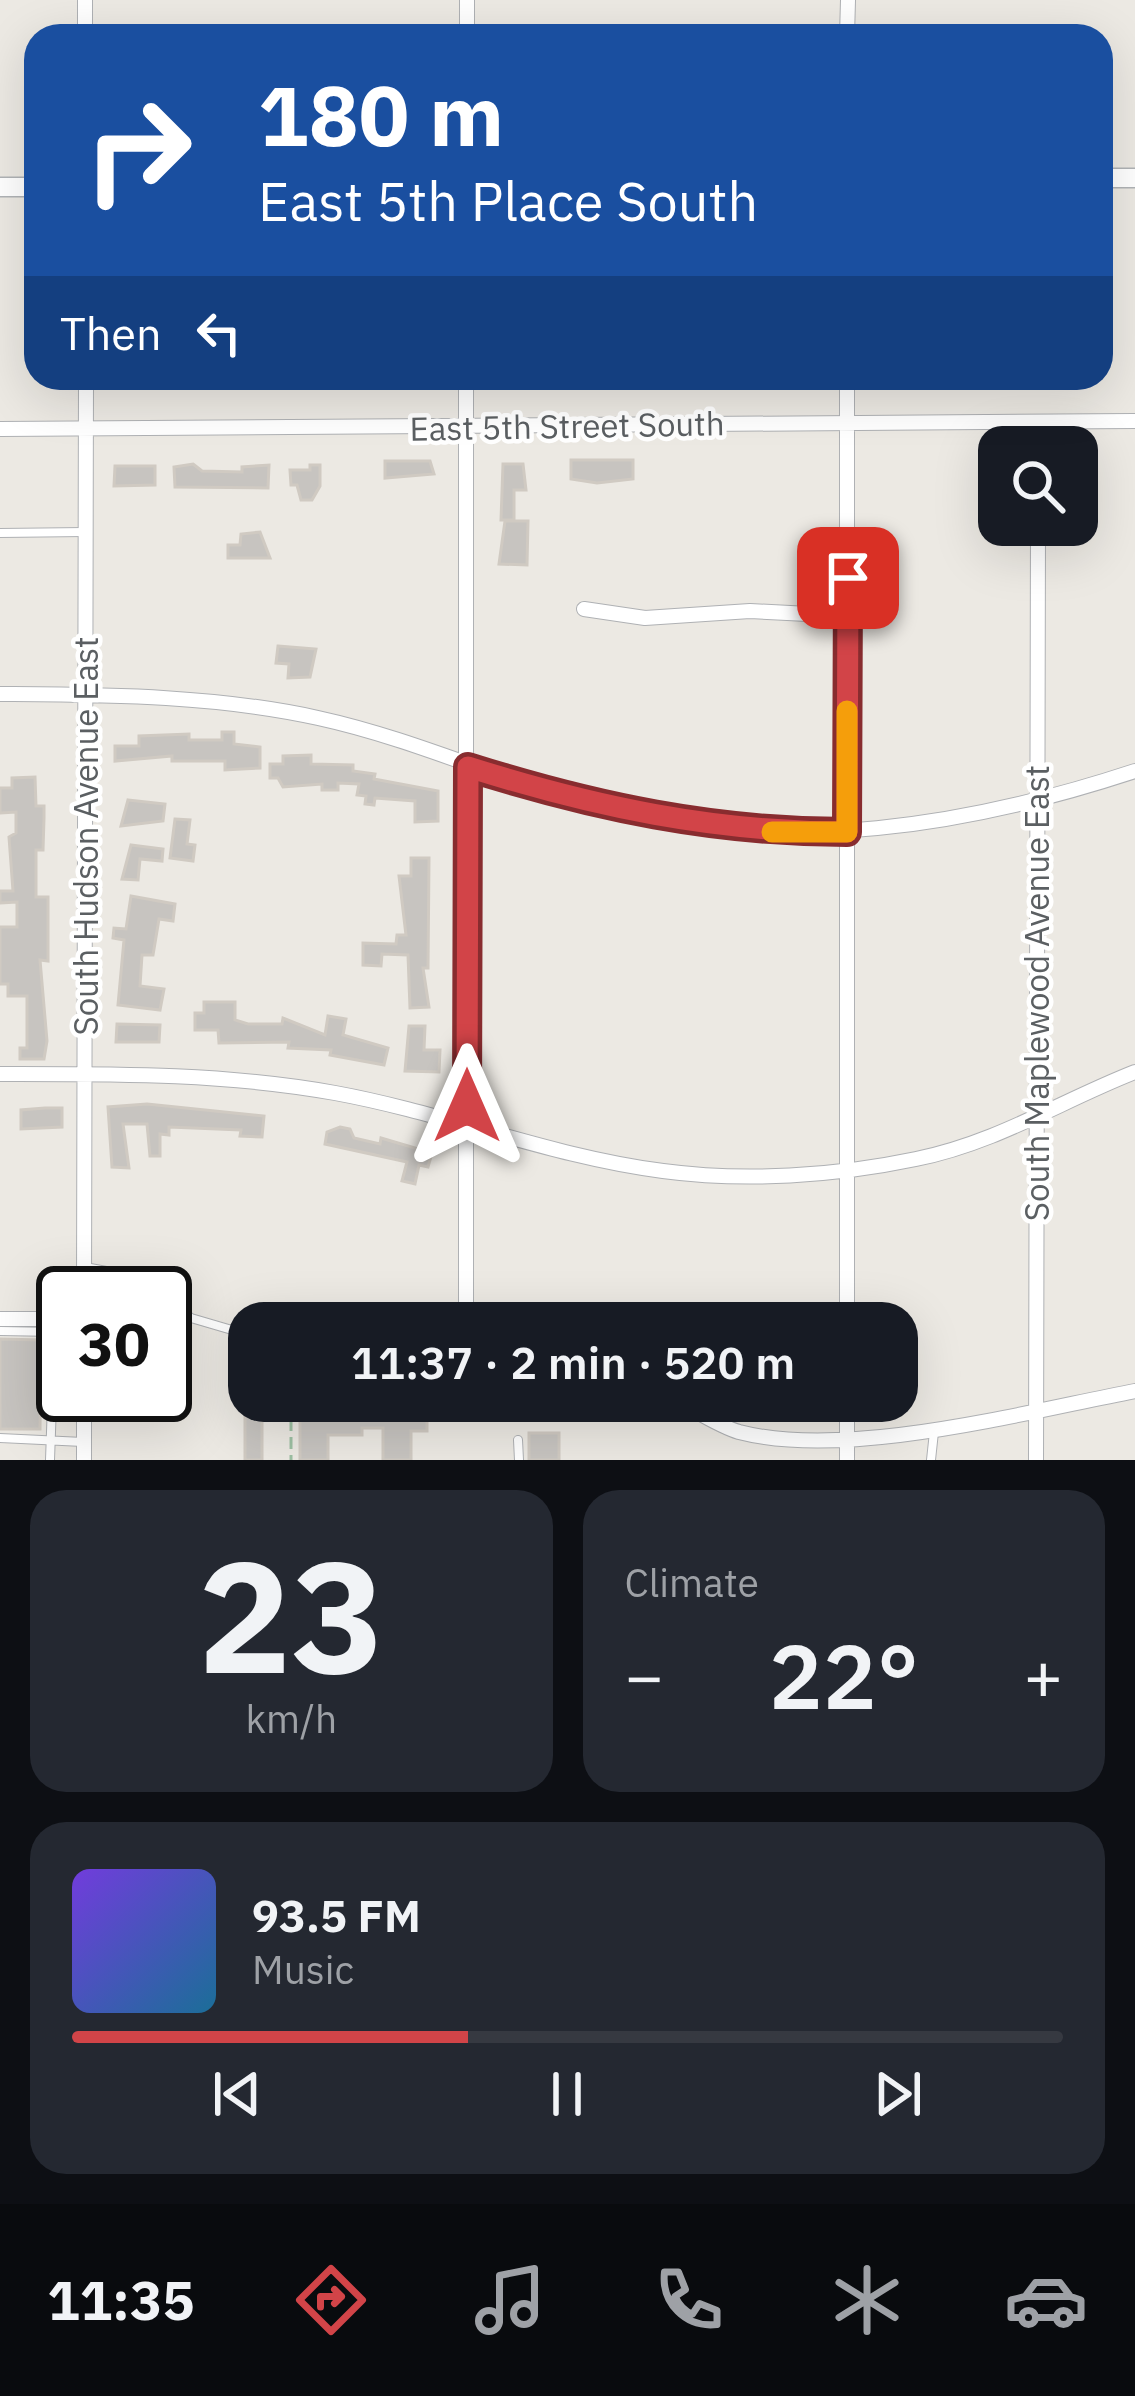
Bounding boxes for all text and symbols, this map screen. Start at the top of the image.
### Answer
text: 180 m [258,60,504,169]
icon: right [60,72,216,228]
text: East 5th Place South [258,166,758,236]
icon: left [186,300,252,366]
text: Then [60,304,162,362]
street label: East 5th Street South [409,401,725,450]
map controls [978,426,1098,546]
button: search [978,426,1098,546]
pin [797,527,899,629]
icon: arrive [815,545,881,611]
street label: South Hudson Avenue East [64,636,107,1036]
street label: South Maplewood Avenue East [1015,765,1058,1221]
position arrow [404,1043,530,1169]
speed limit sign: 30 [36,1266,192,1422]
text: 11:37 · 2 min · 520 m [351,1333,795,1391]
text: 23 [198,1513,385,1716]
text: Climate [625,1557,759,1608]
text: 22° [769,1617,919,1734]
text: − [625,1632,664,1718]
text: + [1023,1632,1063,1718]
text: km/h [245,1693,337,1744]
text: 93.5 FM [252,1886,421,1944]
text: Music [252,1944,354,1995]
icon: previous [204,2061,270,2127]
icon: pause [534,2061,600,2127]
icon: next [865,2061,931,2127]
icon: directions [289,2258,373,2342]
icon: music [468,2258,552,2342]
icon: phone [647,2258,731,2342]
icon: climate [825,2258,909,2342]
icon: car [1004,2258,1088,2342]
text: 11:35 [47,2265,195,2335]

